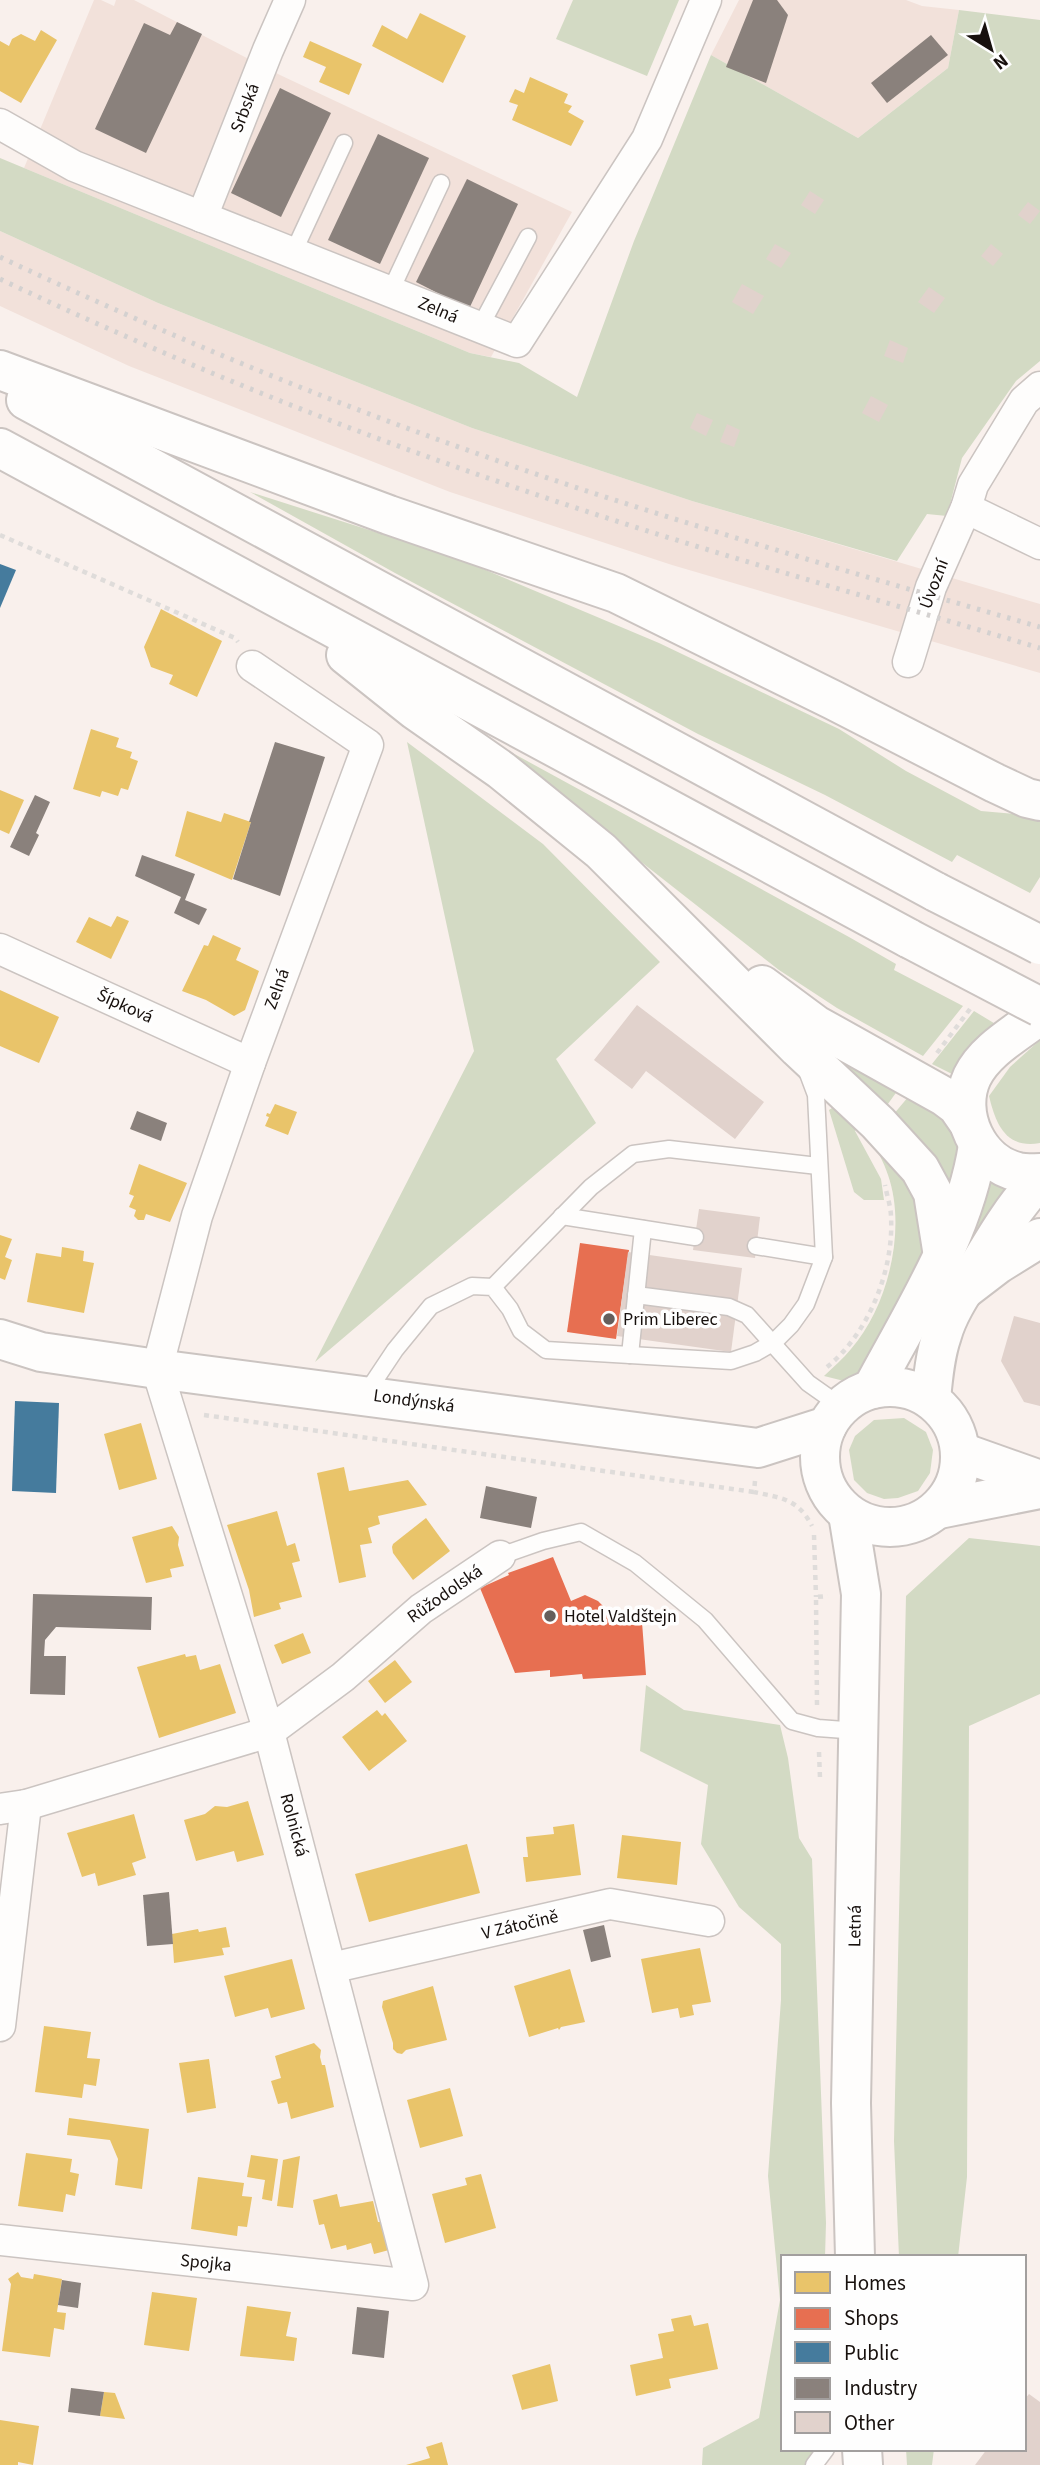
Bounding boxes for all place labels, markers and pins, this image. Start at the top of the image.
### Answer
place label: Prim Liberec [623,1307,718,1332]
marker: Prim Liberec [601,1311,617,1327]
place label: Hotel Valdštejn [564,1604,677,1629]
marker: Hotel Valdštejn [542,1608,558,1624]

